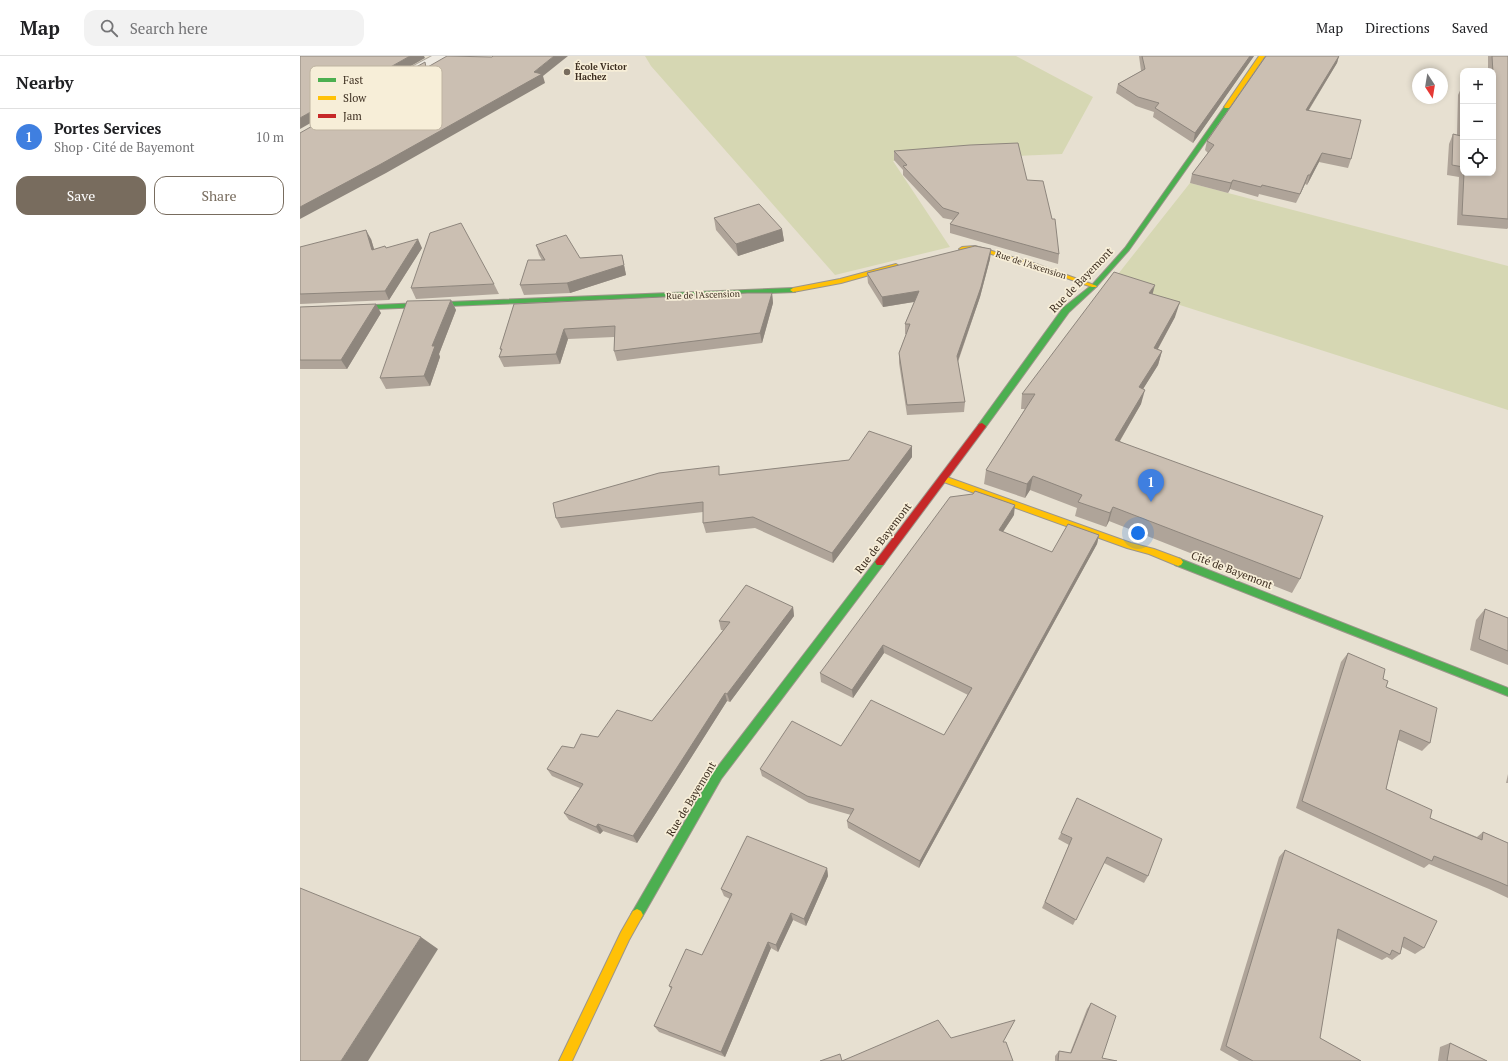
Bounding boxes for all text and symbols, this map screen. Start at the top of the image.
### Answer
search box [84,10,364,46]
text: Map [20,15,60,40]
icon: search [98,17,120,39]
text: Search here [130,18,208,38]
text: Map [1316,18,1343,37]
text: Directions [1365,18,1430,37]
text: Saved [1452,18,1488,37]
place label: École Victor Hachez [575,61,627,83]
legend [310,66,442,130]
marker: École Victor Hachez [562,67,572,77]
north arrow [1412,68,1448,104]
map controls [1460,68,1496,176]
button: + [1460,68,1496,104]
text: Nearby [16,71,74,94]
text: Fast [343,73,363,87]
text: Slow [343,91,367,105]
button: − [1460,104,1496,140]
text: Jam [343,109,362,123]
text: Portes Services [54,118,161,138]
text: 1 [25,128,33,146]
text: 10 m [256,128,284,146]
text: Shop · Cité de Bayemont [54,138,195,156]
button: locate [1460,140,1496,176]
button: Save [16,176,146,215]
button: Share [154,176,284,215]
street label: Rue de Bayemont [1046,244,1116,316]
street label: Rue de l'Ascension [994,248,1069,282]
street label: Rue de l'Ascension [666,288,741,302]
pin: 1 [1138,469,1164,502]
street label: Rue de Bayemont [852,500,914,576]
your location [1128,523,1148,543]
street label: Cité de Bayemont [1189,548,1275,592]
street label: Rue de Bayemont [663,759,719,839]

